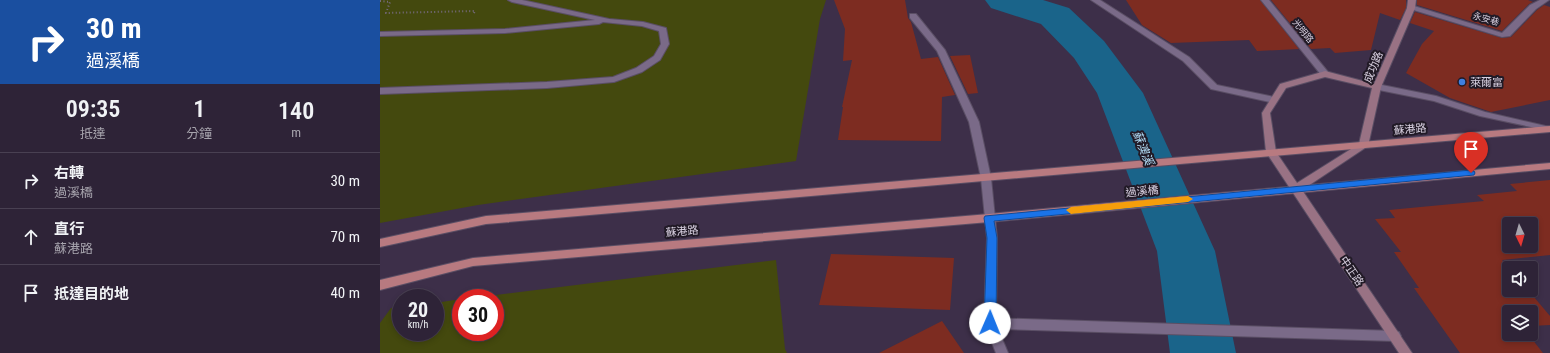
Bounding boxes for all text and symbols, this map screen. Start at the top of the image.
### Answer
street label: 永安巷 [1472,10,1500,28]
text: 30 m [86,12,142,45]
icon: right [20,16,72,68]
street label: 光明路 [1291,17,1315,45]
street label: 成功路 [1361,49,1386,85]
text: 過溪橋 [86,50,140,71]
place label: 萊爾富 [1470,76,1503,89]
marker: 萊爾富 [1457,77,1467,87]
text: 09:35 [66,95,120,123]
text: 1 [193,95,205,123]
text: 140 [278,97,314,125]
street label: 蘇港路 [1393,122,1427,137]
text: m [291,125,301,140]
text: 抵達 [80,126,106,141]
text: 分鐘 [186,126,212,141]
water label: 蘇澳溪 [1130,129,1157,169]
pin [1454,132,1488,173]
icon: arrive [1460,138,1482,160]
text: 右轉 [54,164,84,182]
icon: right [20,170,42,192]
text: 30 m [330,172,360,190]
street label: 過溪橋 [1125,183,1159,200]
text: 過溪橋 [54,185,93,200]
north arrow [1502,217,1538,253]
map controls [1502,217,1538,341]
text: 直行 [54,220,84,238]
street label: 蘇港路 [665,224,699,239]
icon: ahead [20,226,42,248]
text: 70 m [330,228,360,246]
text: 蘇港路 [54,241,93,256]
street label: 中正路 [1337,254,1366,289]
button: sound [1502,261,1538,297]
icon: arrive [20,282,42,304]
text: 40 m [330,284,360,302]
text: 抵達目的地 [54,285,129,303]
speed limit sign: 30 [452,289,504,341]
text: 20 [408,298,428,322]
position arrow [969,302,1011,344]
button: layers [1502,305,1538,341]
text: km/h [408,319,428,330]

